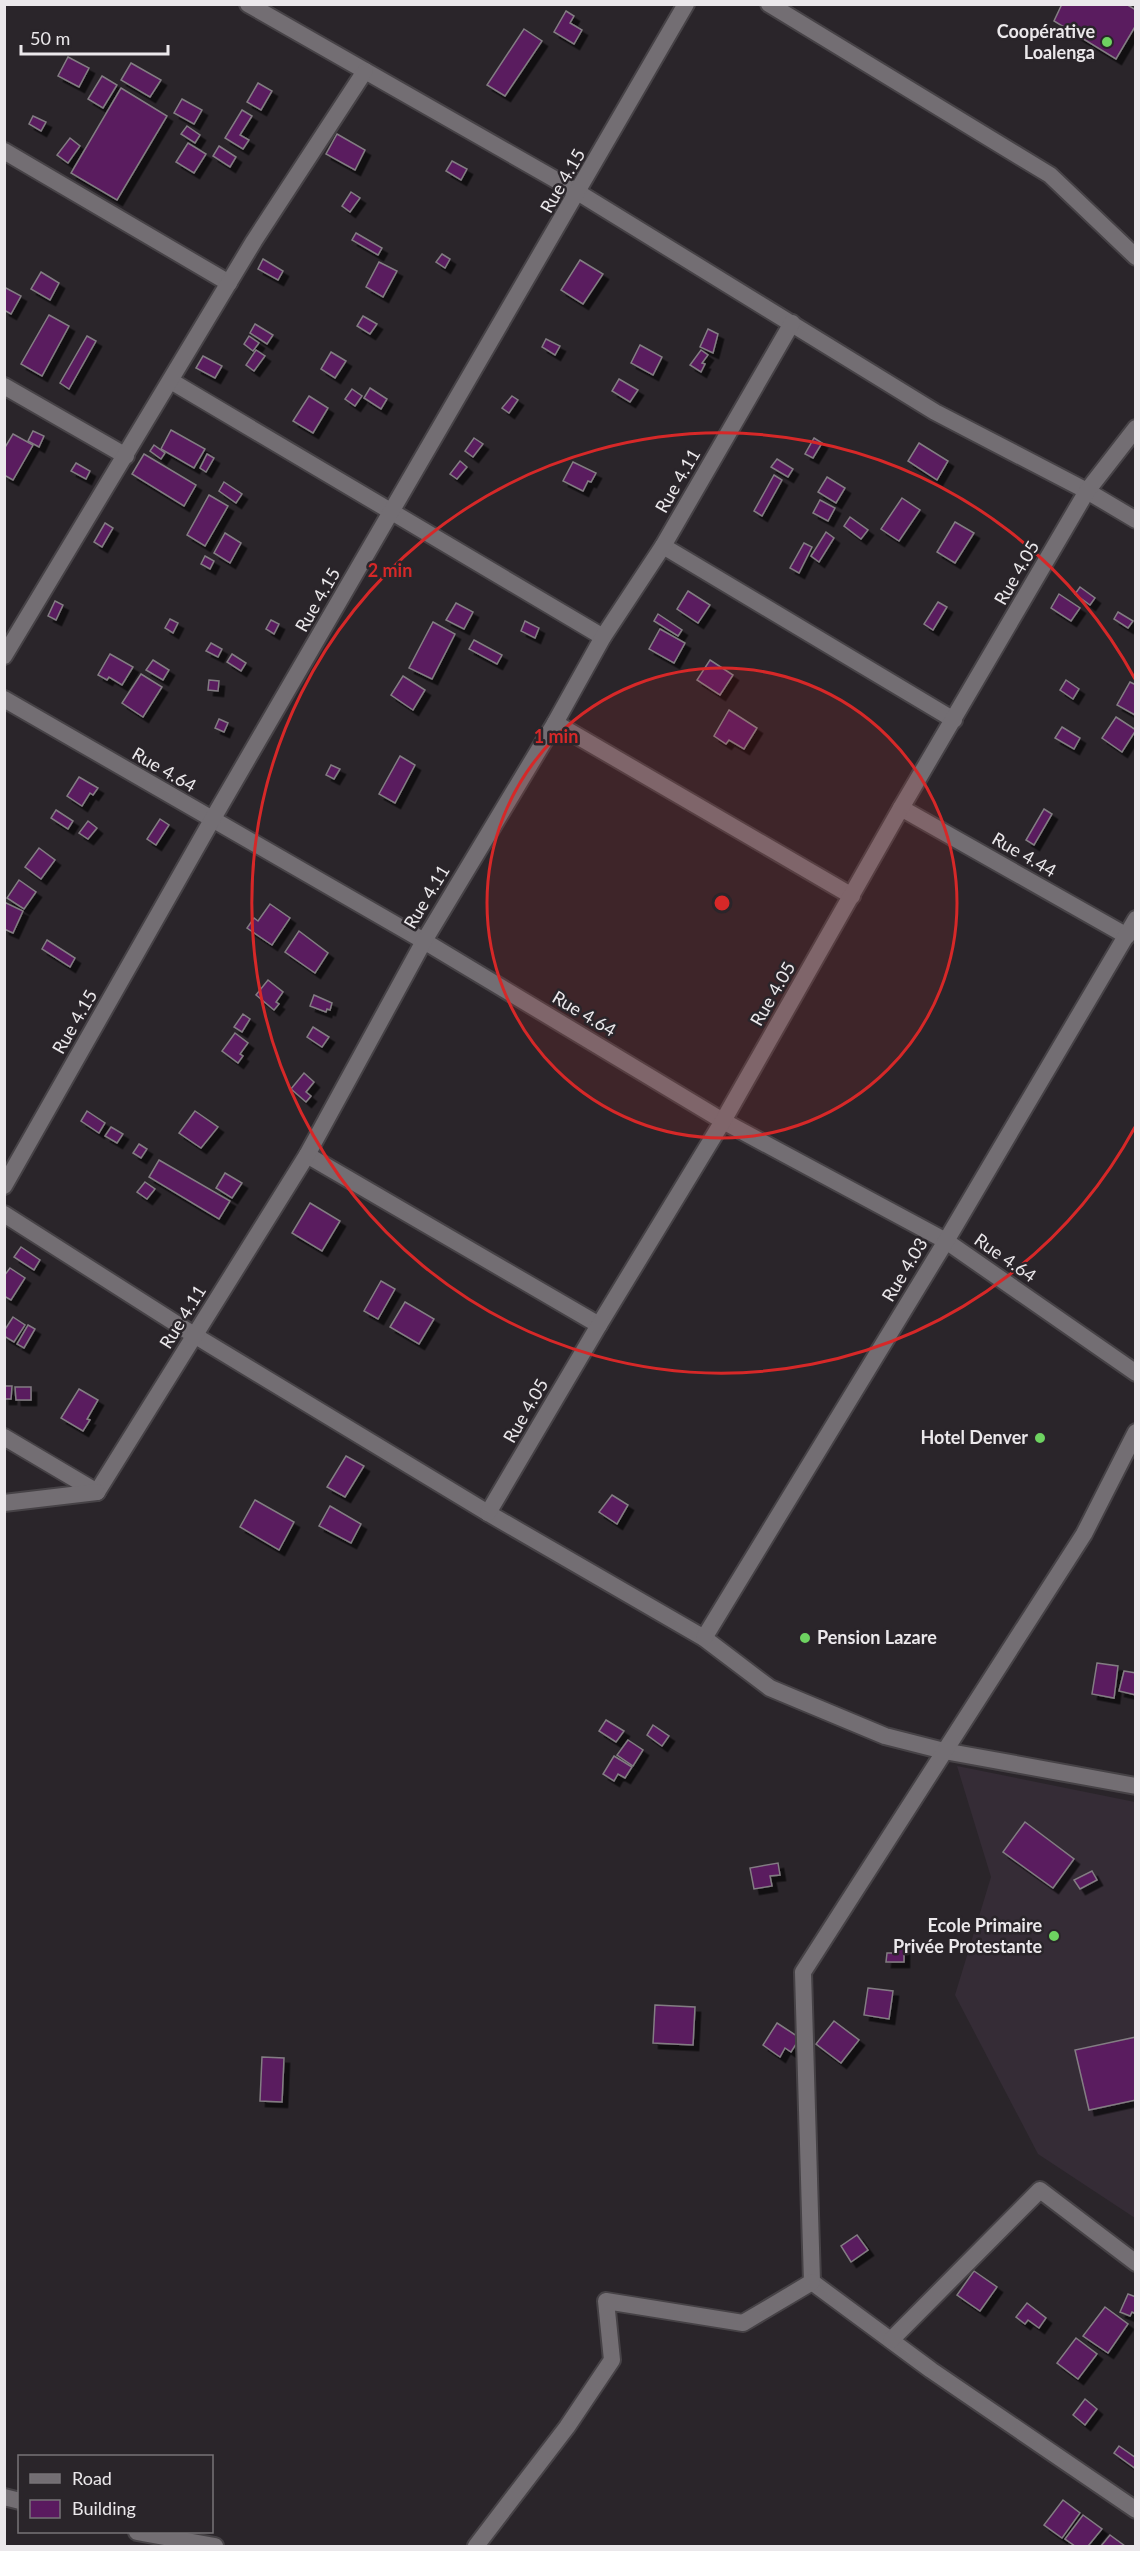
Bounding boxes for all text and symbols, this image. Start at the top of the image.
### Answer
scale bar [21,18,168,56]
place label: Coopérative Loalenga [997,20,1095,63]
text: 50 m [30,27,70,49]
marker: Coopérative Loalenga [1100,35,1114,49]
street label: Rue 4.15 [535,144,589,217]
street label: Rue 4.11 [650,444,704,517]
street label: Rue 4.05 [989,536,1043,609]
text: 2 min [368,559,412,581]
street label: Rue 4.15 [290,563,344,636]
text: 1 min [534,725,578,747]
street label: Rue 4.64 [128,742,201,796]
street label: Rue 4.44 [988,827,1061,881]
street label: Rue 4.11 [399,861,454,932]
centre of rings [712,893,732,913]
street label: Rue 4.05 [745,957,799,1030]
street label: Rue 4.15 [47,985,101,1058]
street label: Rue 4.64 [549,986,620,1041]
street label: Rue 4.64 [970,1228,1041,1286]
street label: Rue 4.03 [877,1234,932,1305]
street label: Rue 4.11 [154,1281,210,1352]
street label: Rue 4.05 [498,1374,552,1447]
place label: Hotel Denver [920,1426,1028,1448]
marker: Hotel Denver [1033,1431,1047,1445]
place label: Pension Lazare [817,1626,937,1648]
marker: Pension Lazare [798,1631,812,1645]
place label: Ecole Primaire Privée Protestante [893,1914,1042,1957]
marker: Ecole Primaire Privée Protestante [1047,1929,1061,1943]
legend [18,2455,213,2533]
text: Road [72,2467,112,2489]
text: Building [72,2497,136,2519]

